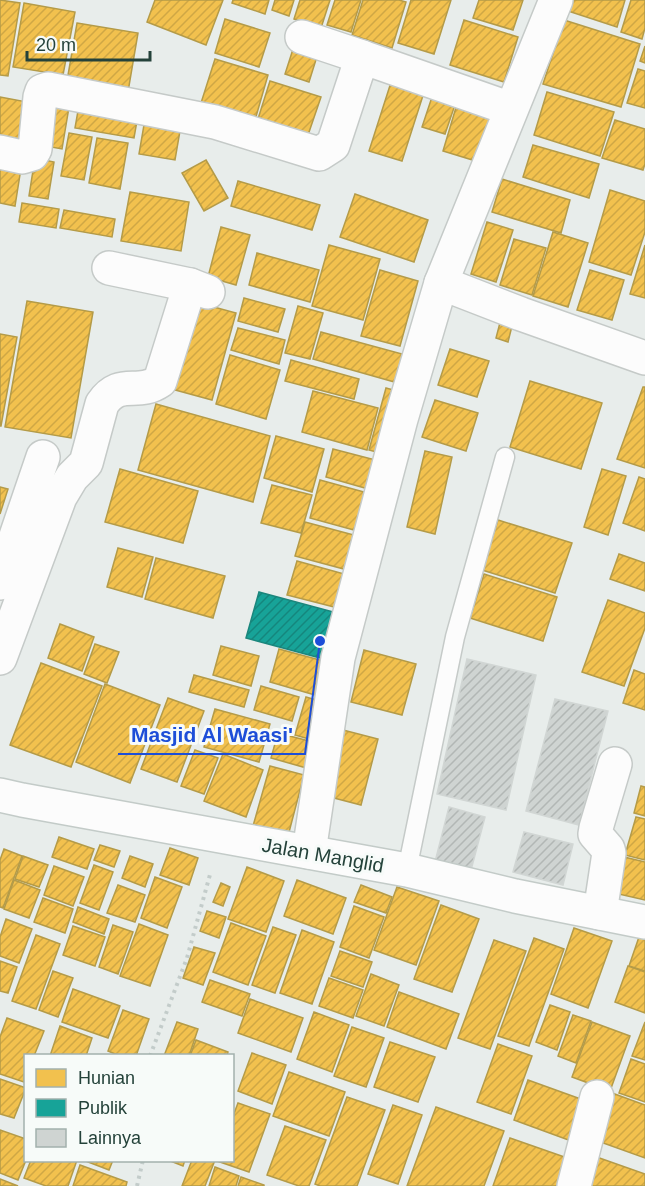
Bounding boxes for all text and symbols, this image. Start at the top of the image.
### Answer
scale bar [27,24,150,62]
text: 20 m [36,35,76,55]
callout: Masjid Al Waasi' [118,715,305,754]
text: Masjid Al Waasi' [131,723,293,746]
street label: Jalan Manglid [260,833,386,877]
legend [24,1054,234,1162]
text: Hunian [78,1068,135,1088]
text: Publik [78,1098,128,1118]
text: Lainnya [78,1128,142,1148]

